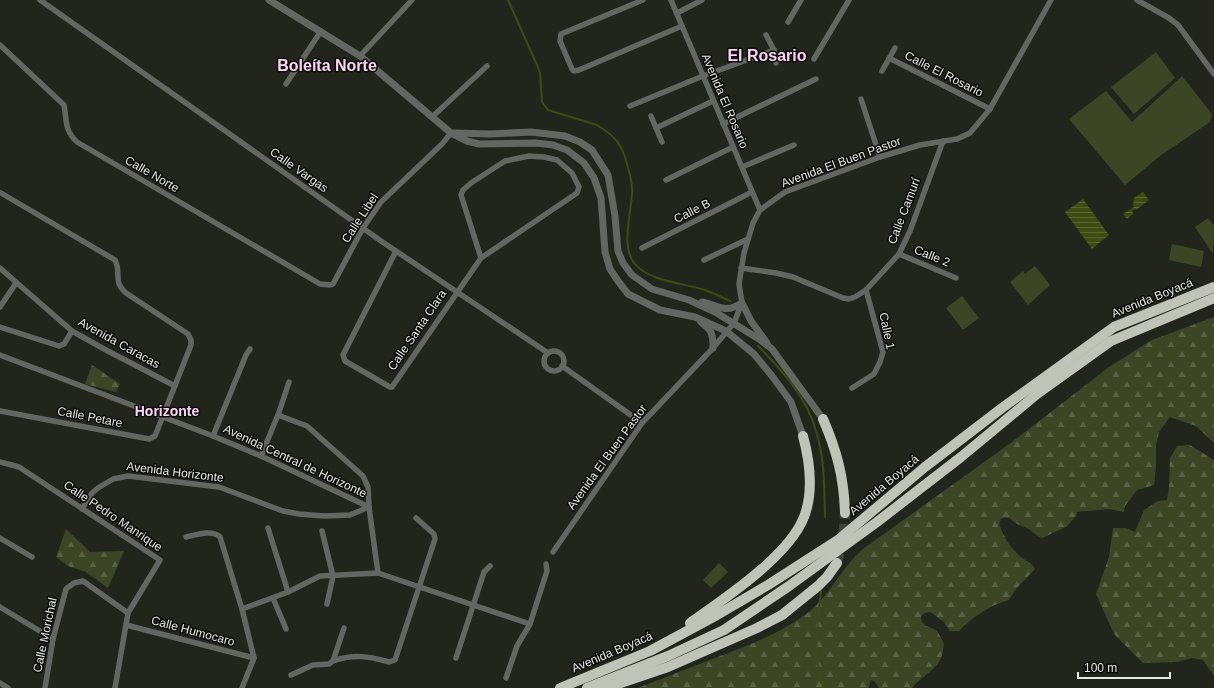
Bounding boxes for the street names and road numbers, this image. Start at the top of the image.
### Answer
street label: Calle El Rosario [902,48,986,100]
street label: Avenida El Rosario [699,51,751,151]
street label: Avenida El Buen Pastor [779,134,903,190]
street label: Calle Vargas [267,145,331,195]
street label: Calle Norte [123,153,182,195]
street label: Calle Camurí [885,175,923,246]
street label: Calle Libel [339,191,381,245]
street label: Calle B [672,196,712,226]
street label: Calle 2 [912,243,952,270]
street label: Avenida Boyacá [1109,275,1195,321]
street label: Calle Santa Clara [385,287,449,373]
street label: Calle 1 [876,311,898,351]
street label: Avenida Caracas [76,315,162,371]
street label: Avenida El Buen Pastor [564,402,650,512]
street label: Calle Petare [56,404,124,430]
street label: Avenida Central de Horizonte [221,422,369,501]
street label: Avenida Boyacá [846,452,922,518]
street label: Avenida Horizonte [126,459,225,485]
street label: Calle Pedro Manrique [61,478,165,554]
street label: Calle Morichal [30,596,60,674]
street label: Calle Humocaro [150,613,237,649]
street label: Avenida Boyacá [569,629,655,675]

